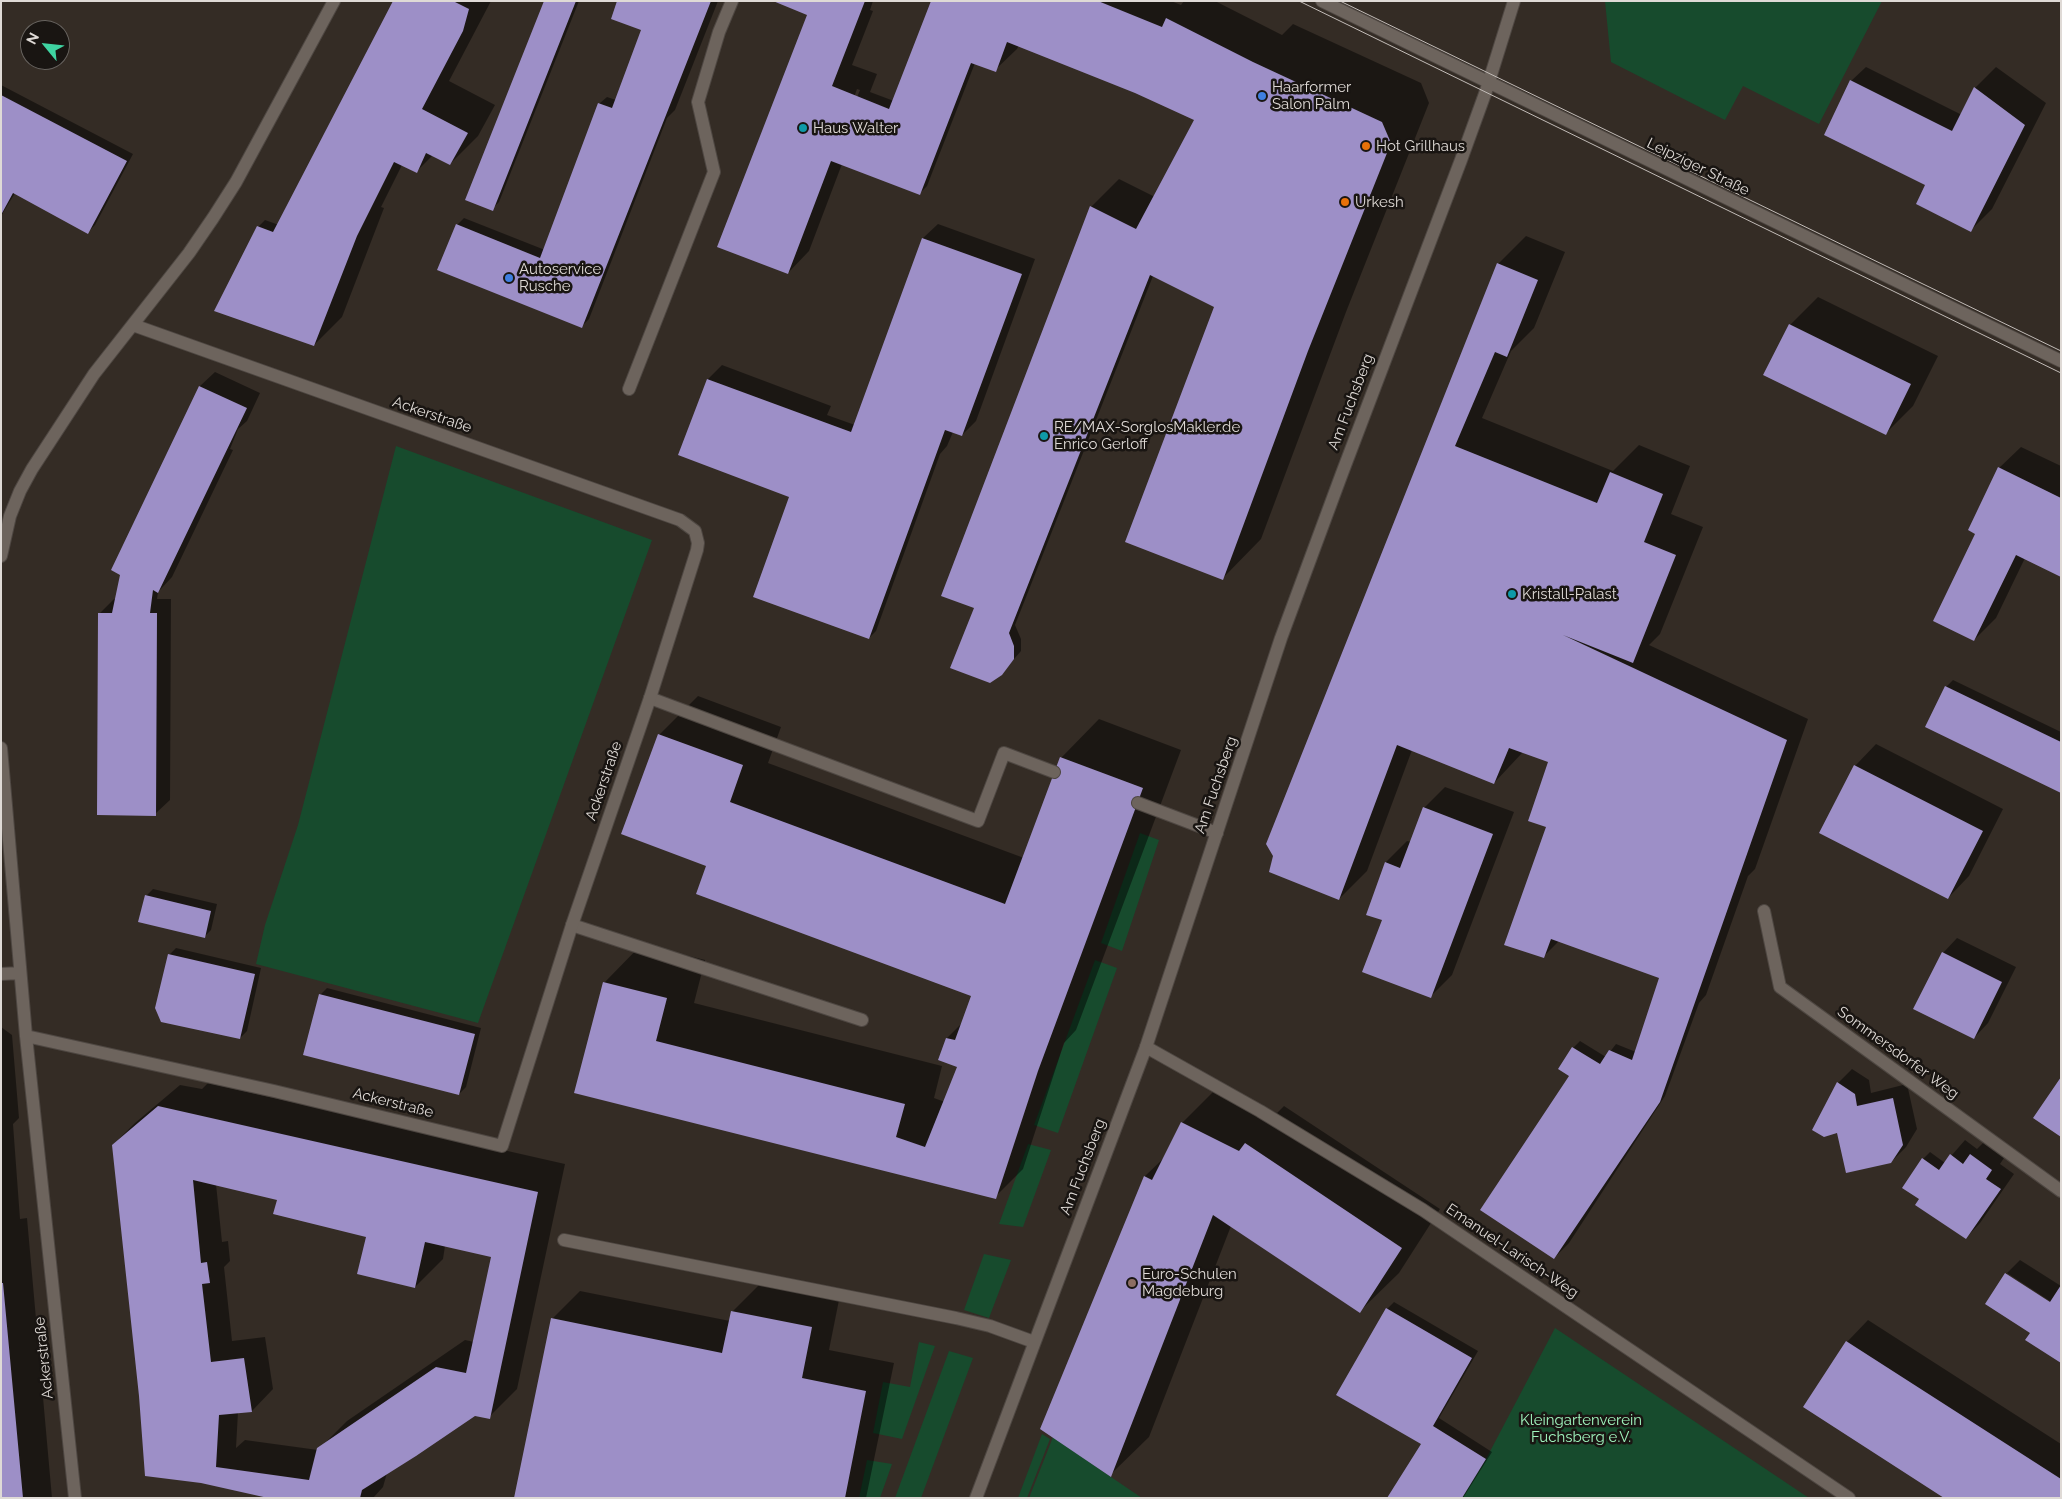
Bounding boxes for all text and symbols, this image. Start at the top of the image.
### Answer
north arrow [20,20,70,70]
text: N [23,30,42,47]
place label: Haarformer Salon Palm [1272,78,1351,113]
marker: Haarformer Salon Palm [1256,90,1268,102]
place label: Haus Walter [813,119,898,137]
marker: Haus Walter [797,122,809,134]
street label: Leipziger Straße [1644,134,1752,200]
place label: Hot Grillhaus [1376,137,1465,155]
marker: Hot Grillhaus [1360,140,1372,152]
place label: Urkesh [1355,193,1404,211]
marker: Urkesh [1339,196,1351,208]
place label: Autoservice Rusche [519,260,601,295]
marker: Autoservice Rusche [503,272,515,284]
street label: Am Fuchsberg [1324,351,1378,453]
street label: Ackerstraße [390,393,474,437]
place label: RE/MAX-SorglosMakler.de Enrico Gerloff [1054,418,1240,453]
marker: RE/MAX-SorglosMakler.de Enrico Gerloff [1038,430,1050,442]
place label: Kristall-Palast [1522,585,1617,603]
marker: Kristall-Palast [1506,588,1518,600]
street label: Am Fuchsberg [1191,734,1241,836]
street label: Ackerstraße [582,739,626,823]
street label: Sommersdorfer Weg [1834,1003,1962,1103]
street label: Ackerstraße [351,1084,435,1122]
street label: Am Fuchsberg [1056,1116,1110,1218]
street label: Emanuel-Larisch-Weg [1442,1200,1582,1302]
place label: Euro-Schulen Magdeburg [1142,1265,1237,1300]
marker: Euro-Schulen Magdeburg [1126,1277,1138,1289]
street label: Ackerstraße [31,1316,57,1400]
park label: Kleingartenverein Fuchsberg e.V. [1520,1411,1642,1446]

